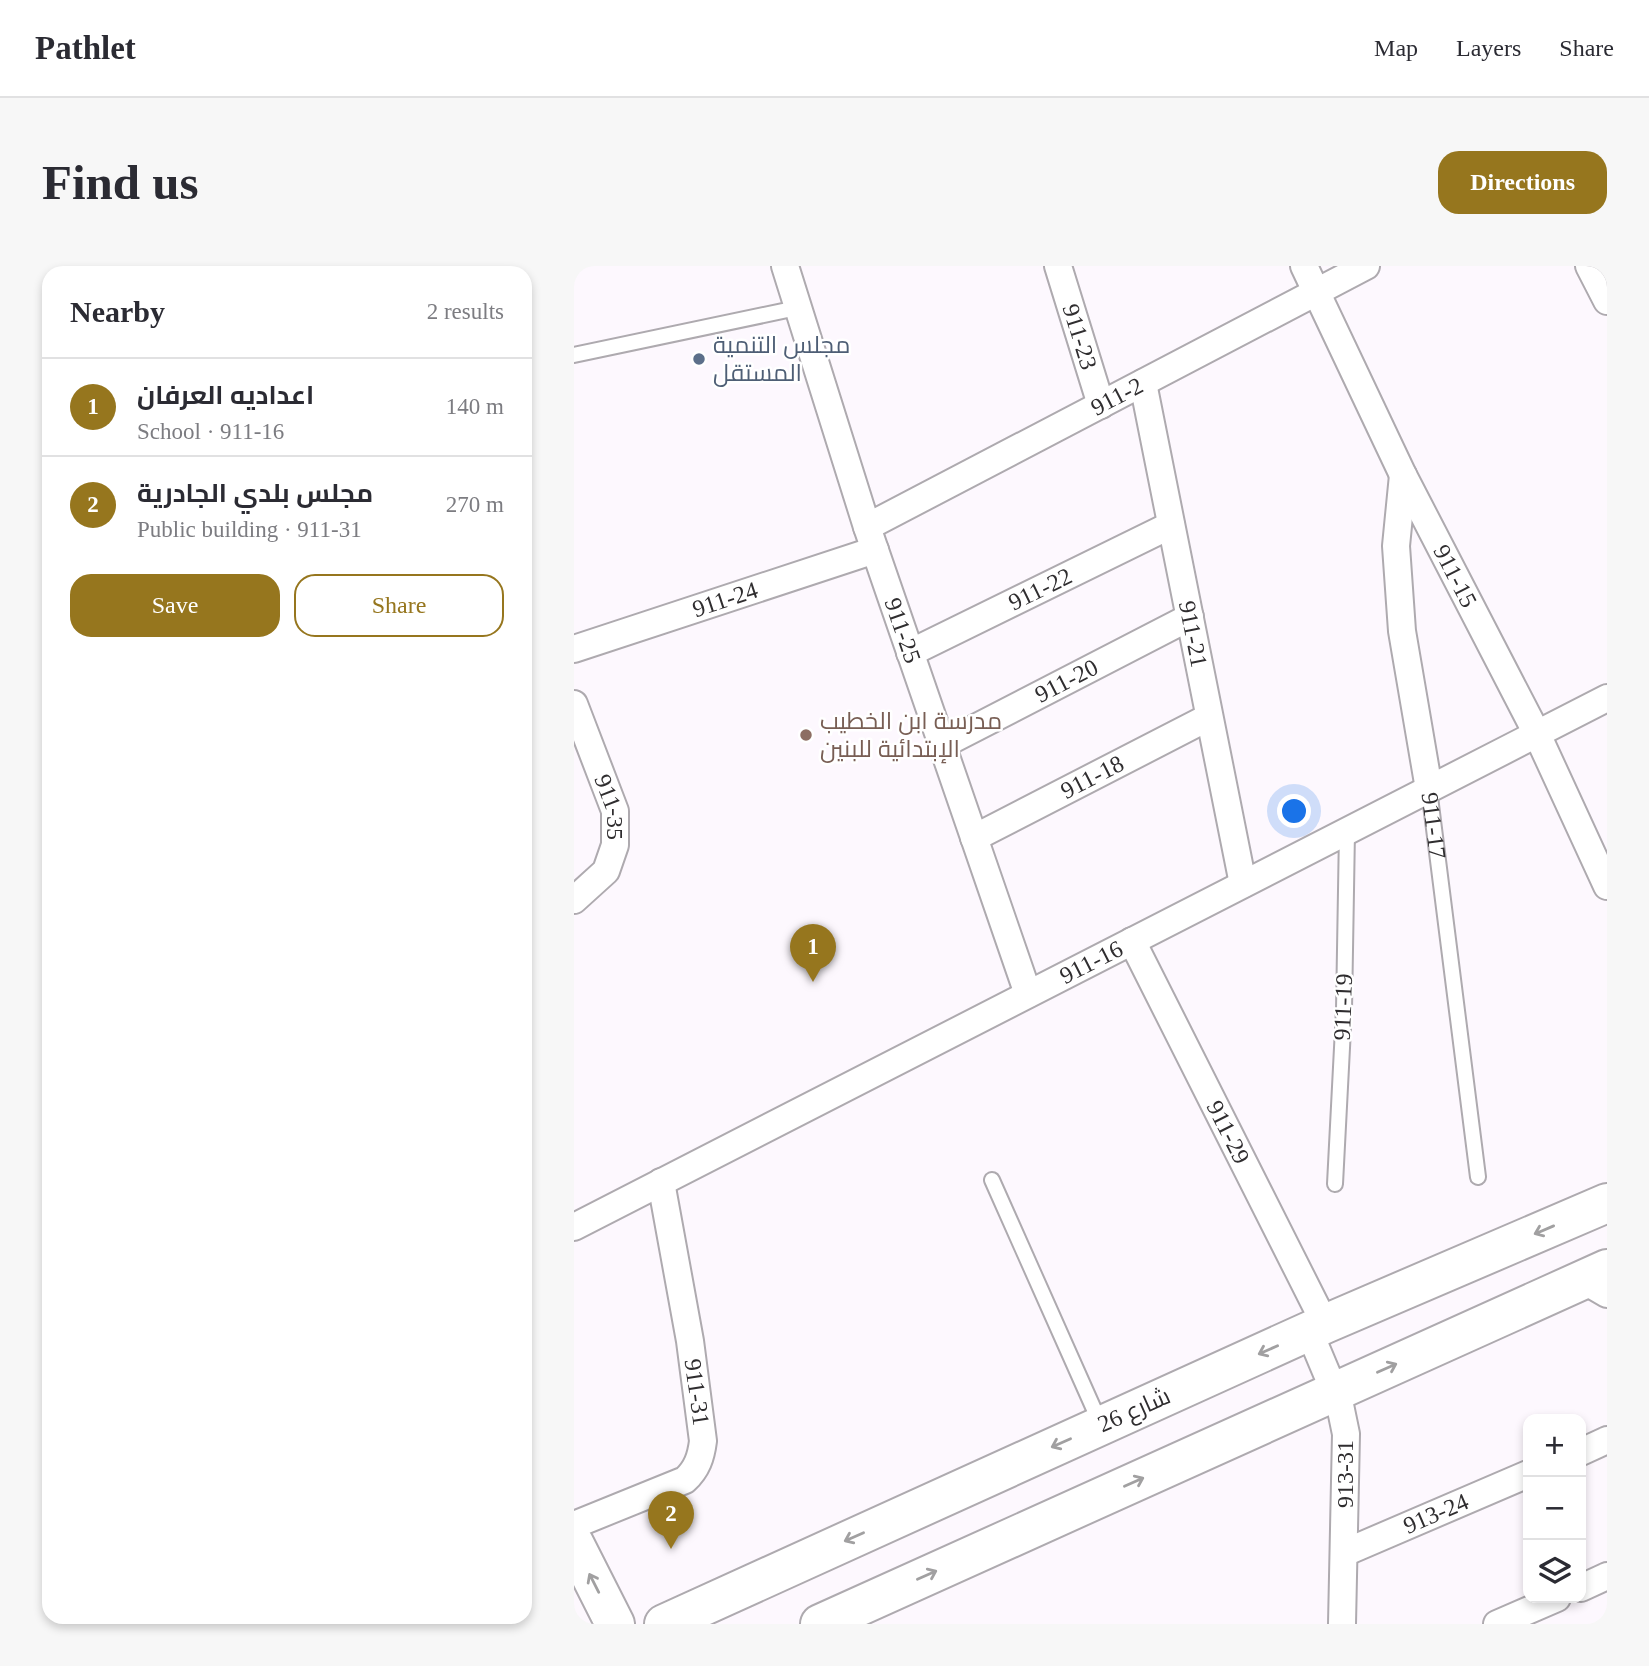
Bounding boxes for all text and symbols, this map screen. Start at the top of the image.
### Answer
text: Pathlet [35,30,136,66]
text: Map [1374,35,1418,61]
text: Layers [1456,35,1521,61]
text: Share [1559,35,1614,61]
button: Directions [1438,151,1607,214]
text: Find us [42,155,199,210]
text: Nearby [70,295,165,328]
text: 2 results [427,299,504,324]
street label: 911-23 [1058,301,1102,373]
place label: مجلس التنمية المستقل [713,332,850,387]
marker: مجلس التنمية المستقل [691,351,707,367]
street label: 911-2 [1086,372,1147,421]
text: اعداديه العرفان [137,381,314,410]
text: 1 [87,394,99,419]
text: 140 m [446,394,504,419]
text: School · 911-16 [137,419,284,444]
text: مجلس بلدي الجادرية [137,479,373,508]
text: 2 [87,492,99,517]
text: 270 m [446,492,504,517]
text: Public building · 911-31 [137,517,362,542]
street label: 911-15 [1428,540,1482,612]
street label: 911-22 [1004,563,1076,616]
button: Save [70,574,280,637]
button: Share [294,574,504,637]
street label: 911-24 [689,576,761,622]
street label: 911-25 [879,594,926,666]
street label: 911-21 [1174,599,1212,669]
street label: 911-20 [1031,654,1102,708]
place label: مدرسة ابن الخطيب الإبتدائية للبنين [820,708,1002,764]
marker: مدرسة ابن الخطيب الإبتدائية للبنين [798,727,814,743]
street label: 911-18 [1056,750,1128,804]
street label: 911-35 [589,771,628,840]
street label: 911-17 [1417,791,1451,861]
your location [1277,794,1311,828]
pin: 1 [790,924,836,982]
street label: 911-16 [1055,935,1127,989]
street label: 911-19 [1329,973,1357,1041]
street label: 911-29 [1202,1096,1255,1168]
one-way arrow [1534,1224,1556,1237]
one-way arrow [1258,1344,1279,1357]
street label: 911-31 [679,1357,715,1427]
one-way arrow [1375,1361,1397,1374]
street label: شارع 26 [1094,1383,1175,1440]
map controls [1523,1414,1586,1603]
button: + [1523,1414,1586,1477]
one-way arrow [1051,1437,1072,1450]
street label: 913-31 [1332,1440,1358,1508]
one-way arrow [1123,1475,1145,1488]
button: − [1523,1477,1586,1540]
street label: 913-24 [1400,1488,1472,1539]
pin: 2 [648,1491,694,1549]
one-way arrow [844,1531,865,1544]
button: layers [1523,1540,1586,1603]
one-way arrow [916,1568,937,1581]
one-way arrow [587,1573,601,1594]

